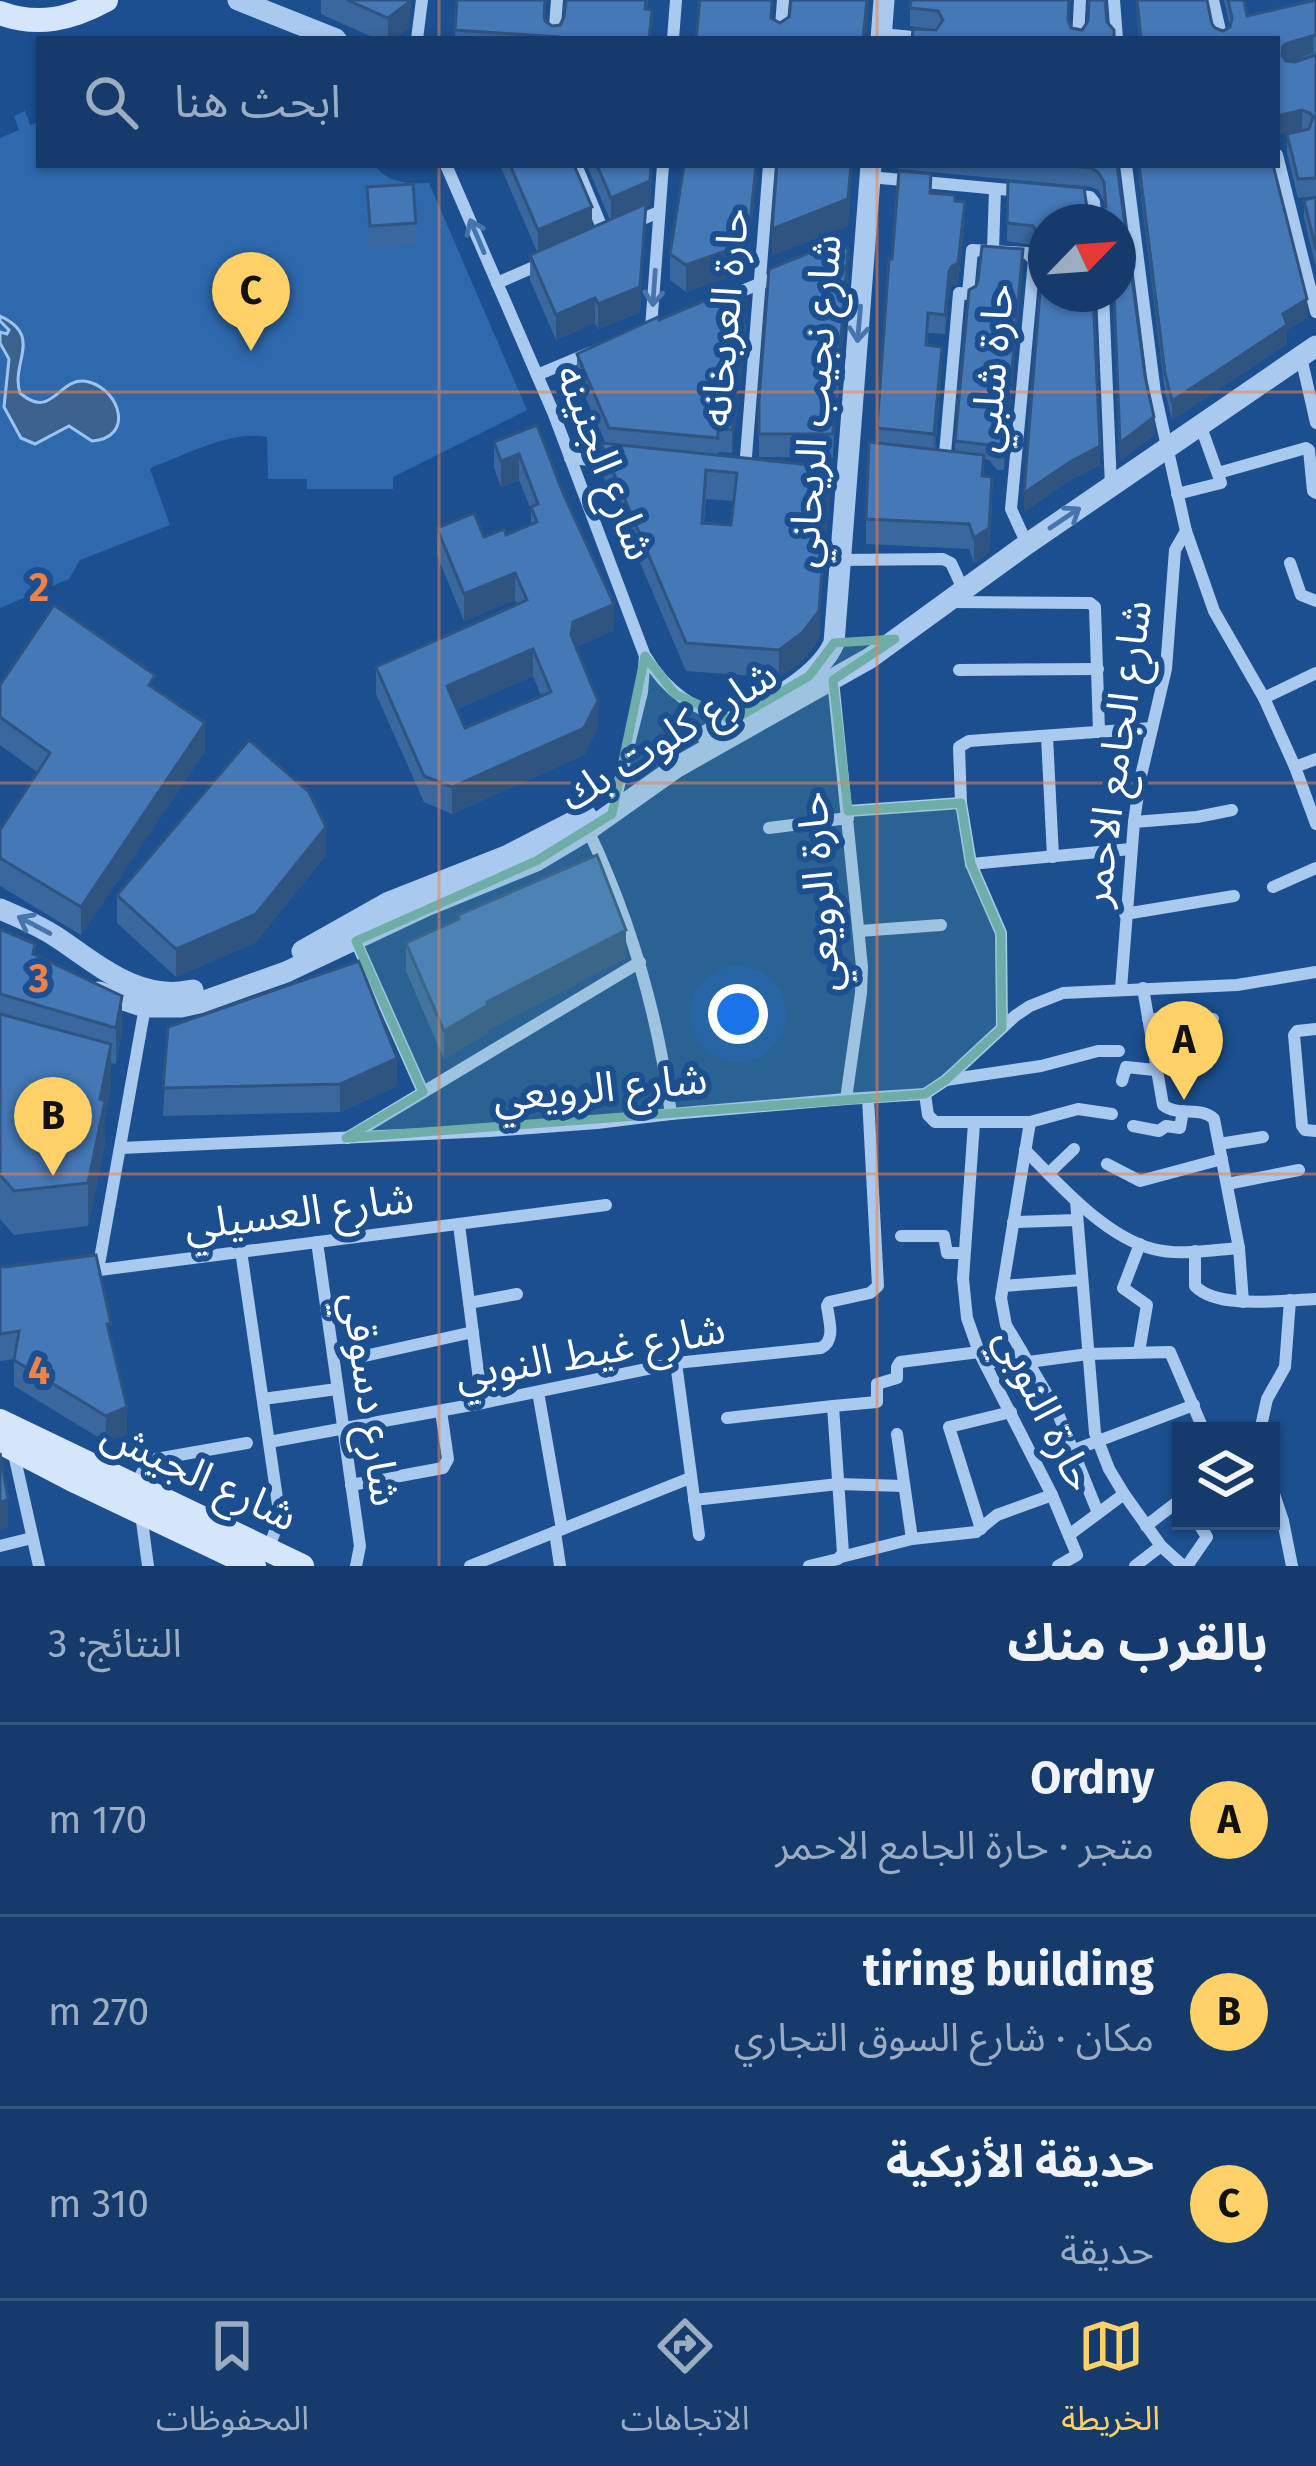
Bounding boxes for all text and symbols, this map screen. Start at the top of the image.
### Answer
search box [36,36,1280,168]
icon: search [78,69,144,135]
text: ابحث هنا [174,75,341,129]
north arrow [1028,204,1136,312]
street label: حارة العربخانه [691,206,759,428]
one-way arrow [465,218,486,255]
street label: شارع نجيب الريحاني [778,233,858,570]
pin: C [212,252,290,351]
one-way arrow [642,268,665,307]
street label: حارة شلبي [960,281,1031,455]
one-way arrow [847,303,870,342]
street label: شارع الجنينه [539,357,665,569]
one-way arrow [1048,506,1082,531]
text: 2 [29,565,49,611]
street label: شارع الجامع الاحمر [1069,597,1168,912]
street label: شارع كلوت بك [551,650,789,827]
street label: حارة الرويعي [787,790,858,994]
one-way arrow [17,913,52,936]
text: 3 [28,956,49,1002]
your location [708,984,768,1044]
pin: A [1145,1001,1223,1100]
street label: شارع الرويعي [491,1054,710,1129]
pin: B [14,1077,92,1176]
street label: شارع العسيلي [182,1173,417,1258]
street label: شارع دسوقي [325,1289,411,1510]
street label: شارع غيط النوبي [451,1304,730,1407]
street label: حارة النوبي [978,1319,1106,1503]
text: 4 [28,1348,50,1394]
street label: شارع الجيش [91,1408,305,1547]
map controls [1172,1422,1280,1530]
button: layers [1172,1422,1280,1530]
text: بالقرب منك [1007,1612,1268,1674]
text: النتائج: 3 [48,1621,182,1667]
text: Ordny [1030,1751,1154,1805]
text: 170 m [48,1797,147,1843]
text: A [1218,1797,1241,1843]
text: متجر · حارة الجامع الاحمر [775,1823,1154,1869]
text: tiring building [863,1943,1154,1997]
text: 270 m [48,1989,149,2035]
text: B [1217,1989,1241,2035]
text: مكان · شارع السوق التجاري [734,2015,1154,2061]
text: حديقة الأزبكية [886,2135,1154,2189]
text: 310 m [48,2181,149,2227]
text: C [1218,2181,1240,2227]
text: حديقة [1060,2228,1154,2274]
tab: المحفوظات [156,2313,309,2454]
tab: الاتجاهات [621,2313,750,2454]
tab: الخريطة [1061,2313,1160,2454]

